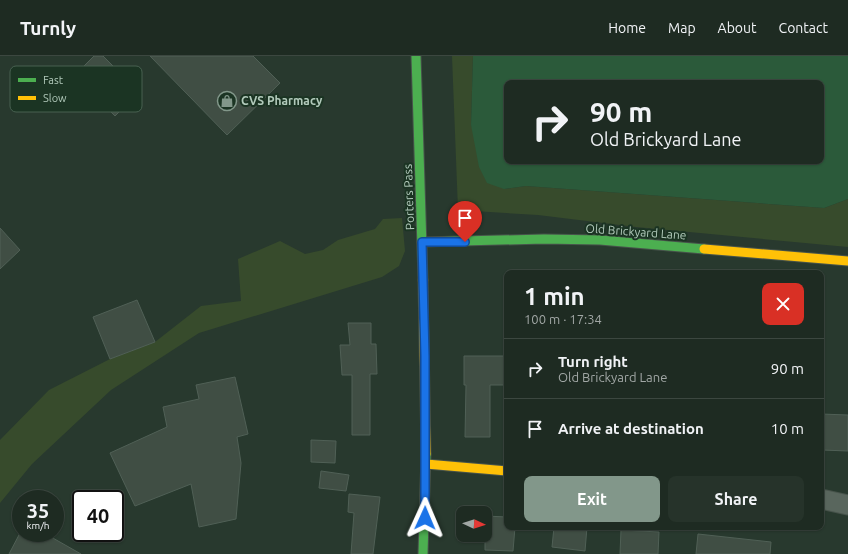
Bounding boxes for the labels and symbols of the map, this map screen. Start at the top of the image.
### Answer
legend [10,66,142,112]
text: Fast [43,74,64,86]
shop icon: CVS Pharmacy [216,90,238,112]
text: Slow [43,92,67,104]
place label: CVS Pharmacy [241,94,323,107]
street label: Porters Pass [401,164,416,230]
pin [448,201,482,242]
street label: Old Brickyard Lane [585,221,687,242]
speed limit sign: 40 [72,490,124,542]
position arrow [404,497,446,539]
north arrow [456,506,492,542]

